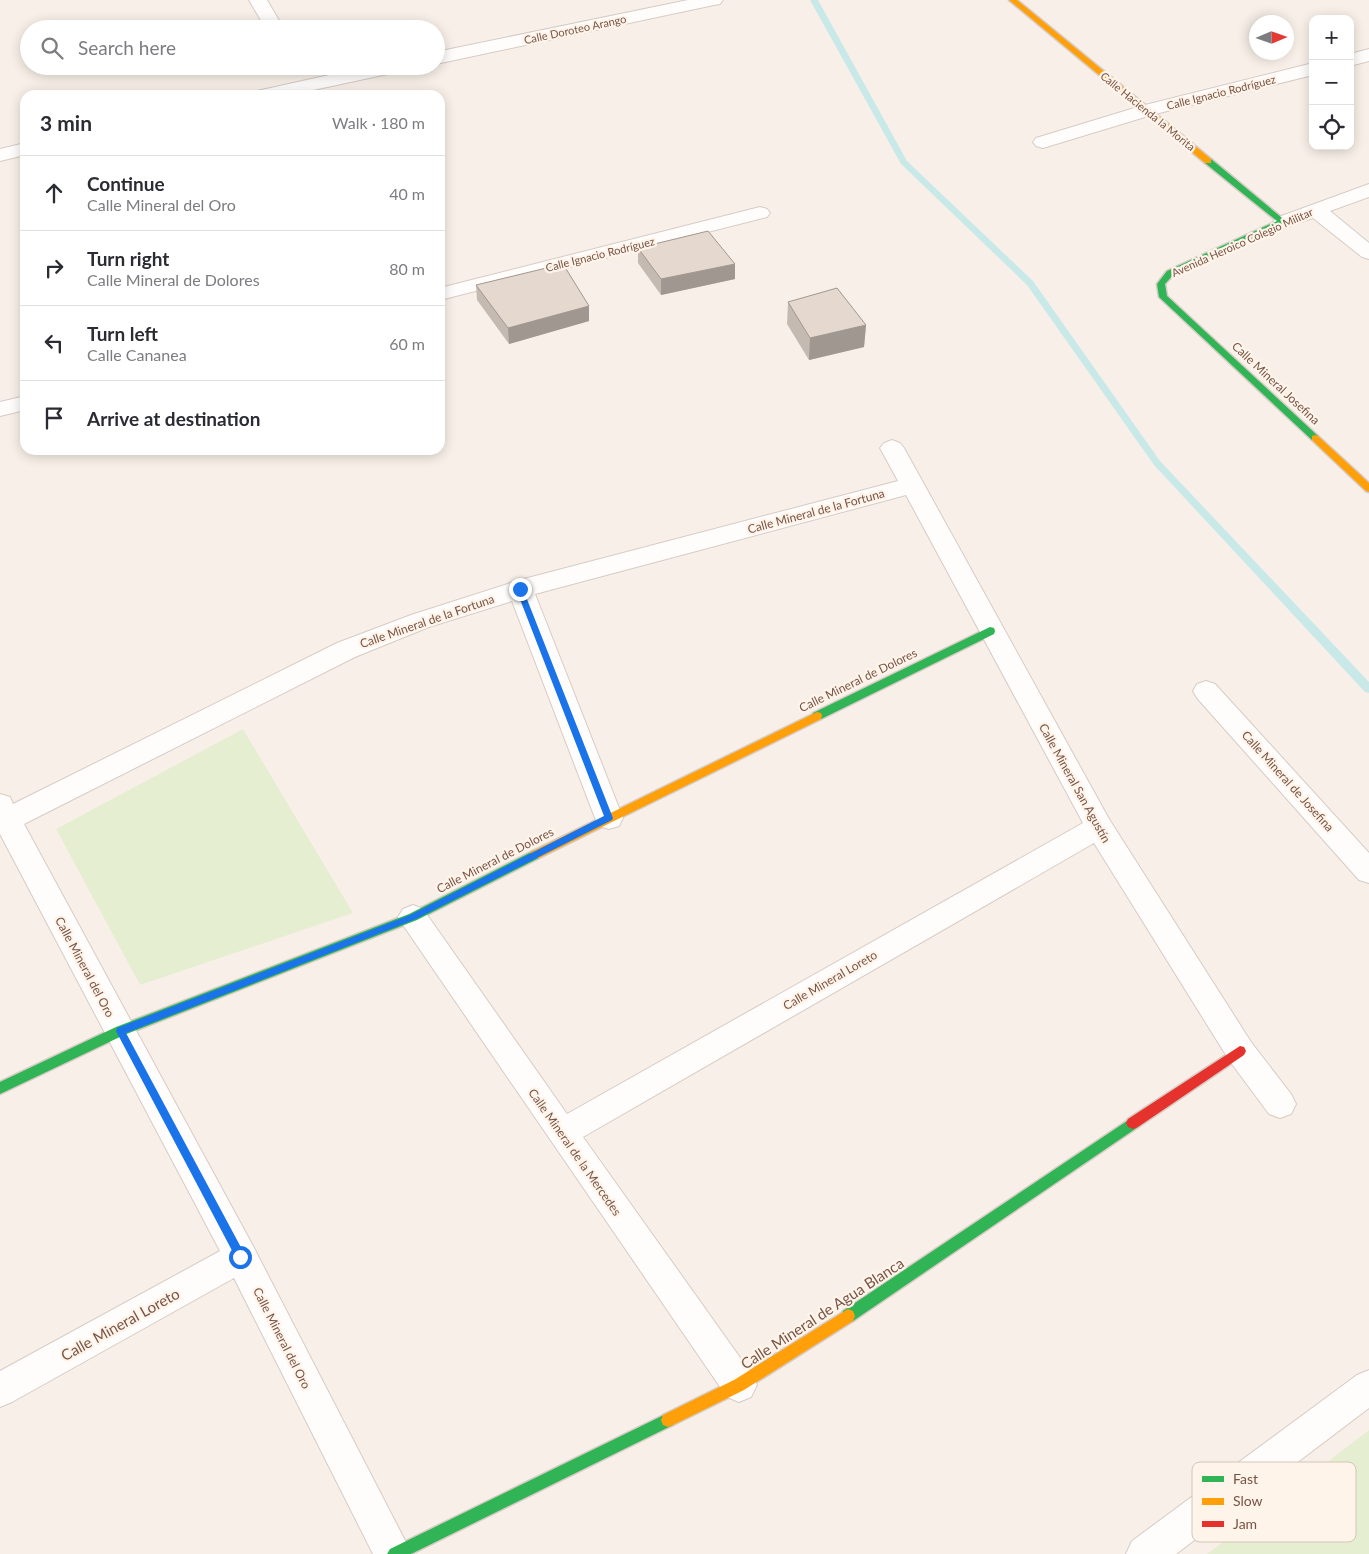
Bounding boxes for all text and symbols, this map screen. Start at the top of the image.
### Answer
street label: Calle Doroteo Arango [523,12,627,46]
north arrow [1249,15,1294,60]
map controls [1309,15,1354,150]
button: + [1309,15,1354,60]
search box [20,20,445,75]
icon: search [38,34,66,62]
text: Search here [78,36,176,59]
button: − [1309,60,1354,105]
street label: Calle Hacienda la Morita [1098,69,1198,153]
street label: Calle Ignacio Rodríguez [1165,72,1277,112]
button: locate [1309,105,1354,150]
text: 3 min [40,110,92,135]
text: Walk · 180 m [332,113,425,132]
text: Continue [87,172,165,195]
icon: ahead [40,179,68,207]
text: 40 m [389,184,425,203]
text: Calle Mineral del Oro [87,195,236,214]
street label: Avenida Heroico Colegio Militar [1169,205,1315,279]
street label: Calle Ignacio Rodríguez [544,234,656,274]
text: Turn right [87,247,169,270]
icon: right [40,254,68,282]
text: 80 m [389,259,425,278]
text: Calle Mineral de Dolores [87,270,260,289]
text: Turn left [87,322,158,345]
icon: left [40,329,68,357]
text: 60 m [389,334,425,353]
street label: Calle Mineral Josefina [1229,338,1323,428]
text: Calle Cananea [87,345,187,364]
icon: arrive [40,404,68,432]
text: Arrive at destination [87,407,260,430]
street label: Calle Mineral de la Fortuna [746,485,886,537]
route end [509,578,532,601]
street label: Calle Mineral de la Fortuna [358,591,496,651]
street label: Calle Mineral de Dolores [797,645,919,715]
street label: Calle Mineral San Agustín [1036,721,1114,845]
street label: Calle Mineral de Josefina [1239,727,1337,835]
street label: Calle Mineral de Dolores [434,824,556,896]
street label: Calle Mineral del Oro [52,914,118,1020]
street label: Calle Mineral Loreto [780,947,880,1013]
street label: Calle Mineral de la Mercedes [525,1086,625,1218]
route start [229,1246,252,1269]
street label: Calle Mineral de Agua Blanca [737,1253,907,1373]
street label: Calle Mineral Loreto [58,1284,182,1364]
street label: Calle Mineral del Oro [250,1285,314,1391]
legend [1192,1462,1356,1542]
text: Fast [1233,1470,1258,1487]
text: Slow [1233,1492,1263,1509]
text: Jam [1233,1515,1257,1532]

